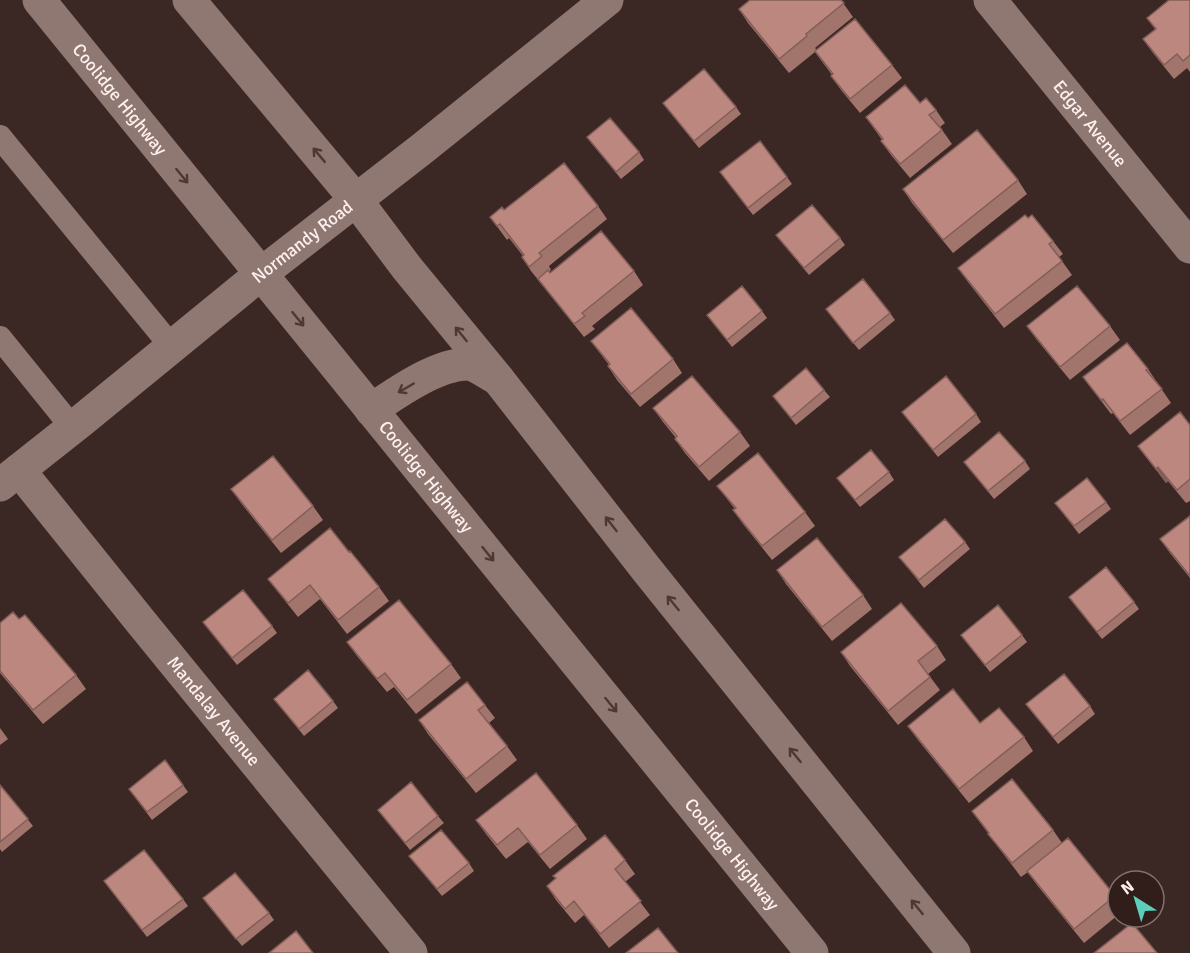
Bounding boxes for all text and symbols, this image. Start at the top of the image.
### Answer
street label: Coolidge Highway [68,39,172,160]
street label: Edgar Avenue [1048,76,1132,171]
one-way arrow [312,148,326,163]
one-way arrow [175,167,188,183]
street label: Normandy Road [247,196,357,288]
one-way arrow [292,311,305,327]
one-way arrow [454,326,467,342]
one-way arrow [398,382,415,394]
street label: Coolidge Highway [374,416,478,538]
one-way arrow [605,516,618,532]
one-way arrow [481,545,494,561]
one-way arrow [667,595,680,611]
street label: Mandalay Avenue [163,652,265,771]
one-way arrow [604,697,617,713]
one-way arrow [789,747,802,763]
street label: Coolidge Highway [680,794,784,915]
north arrow [1106,869,1166,929]
text: N [1117,876,1138,899]
one-way arrow [911,900,924,916]

